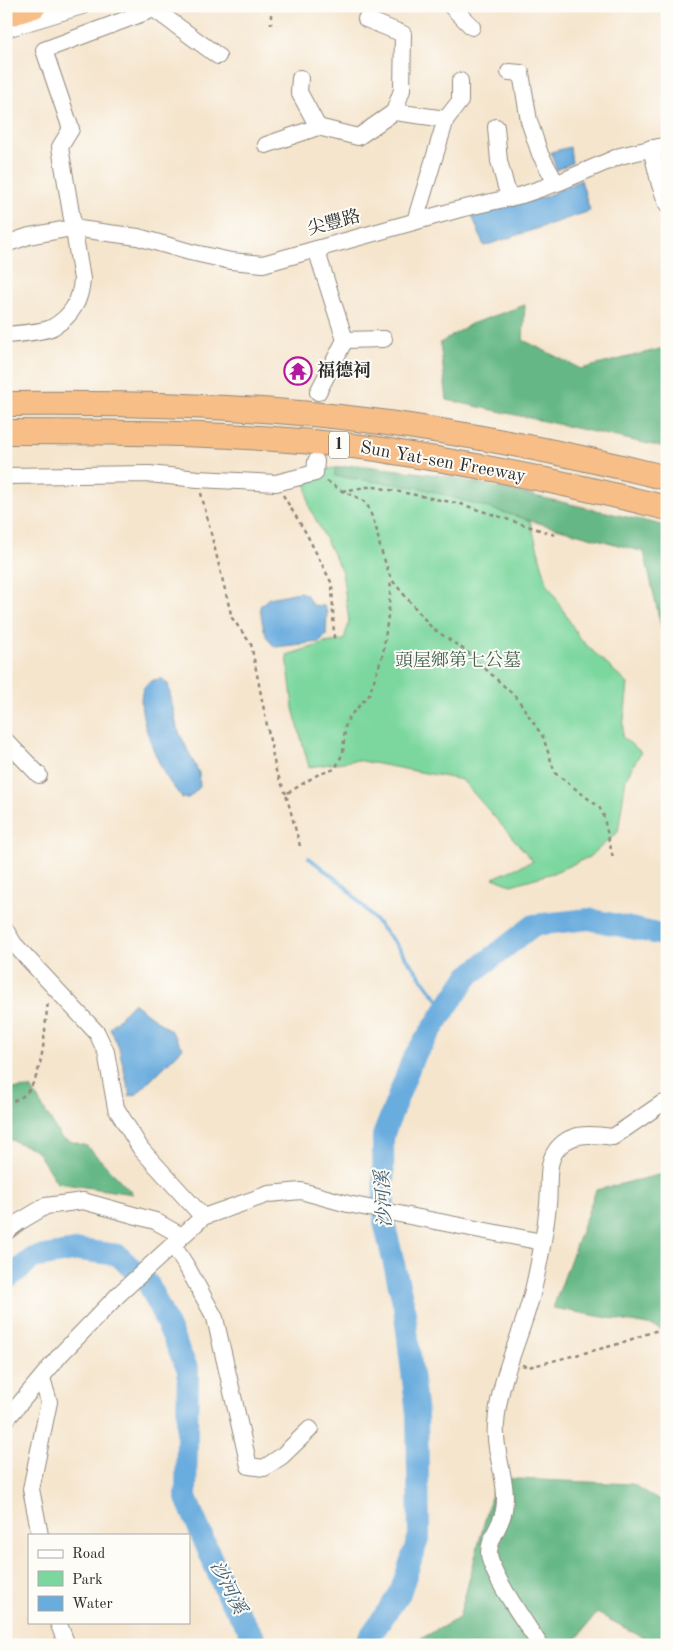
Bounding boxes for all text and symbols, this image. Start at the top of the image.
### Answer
street label: 尖豐路 [305,205,362,239]
temple icon: 福德祠 [283,356,313,386]
place label: 福德祠 [317,360,371,380]
road number: 1 [329,432,349,458]
street label: Sun Yat-sen Freeway [359,439,528,486]
park label: 頭屋鄉第七公墓 [395,650,521,670]
water label: 沙河溪 [372,1168,396,1228]
legend [28,1534,190,1624]
text: Road [72,1547,106,1562]
water label: 沙河溪 [206,1557,251,1619]
text: Park [72,1573,103,1588]
text: Water [72,1597,113,1612]

